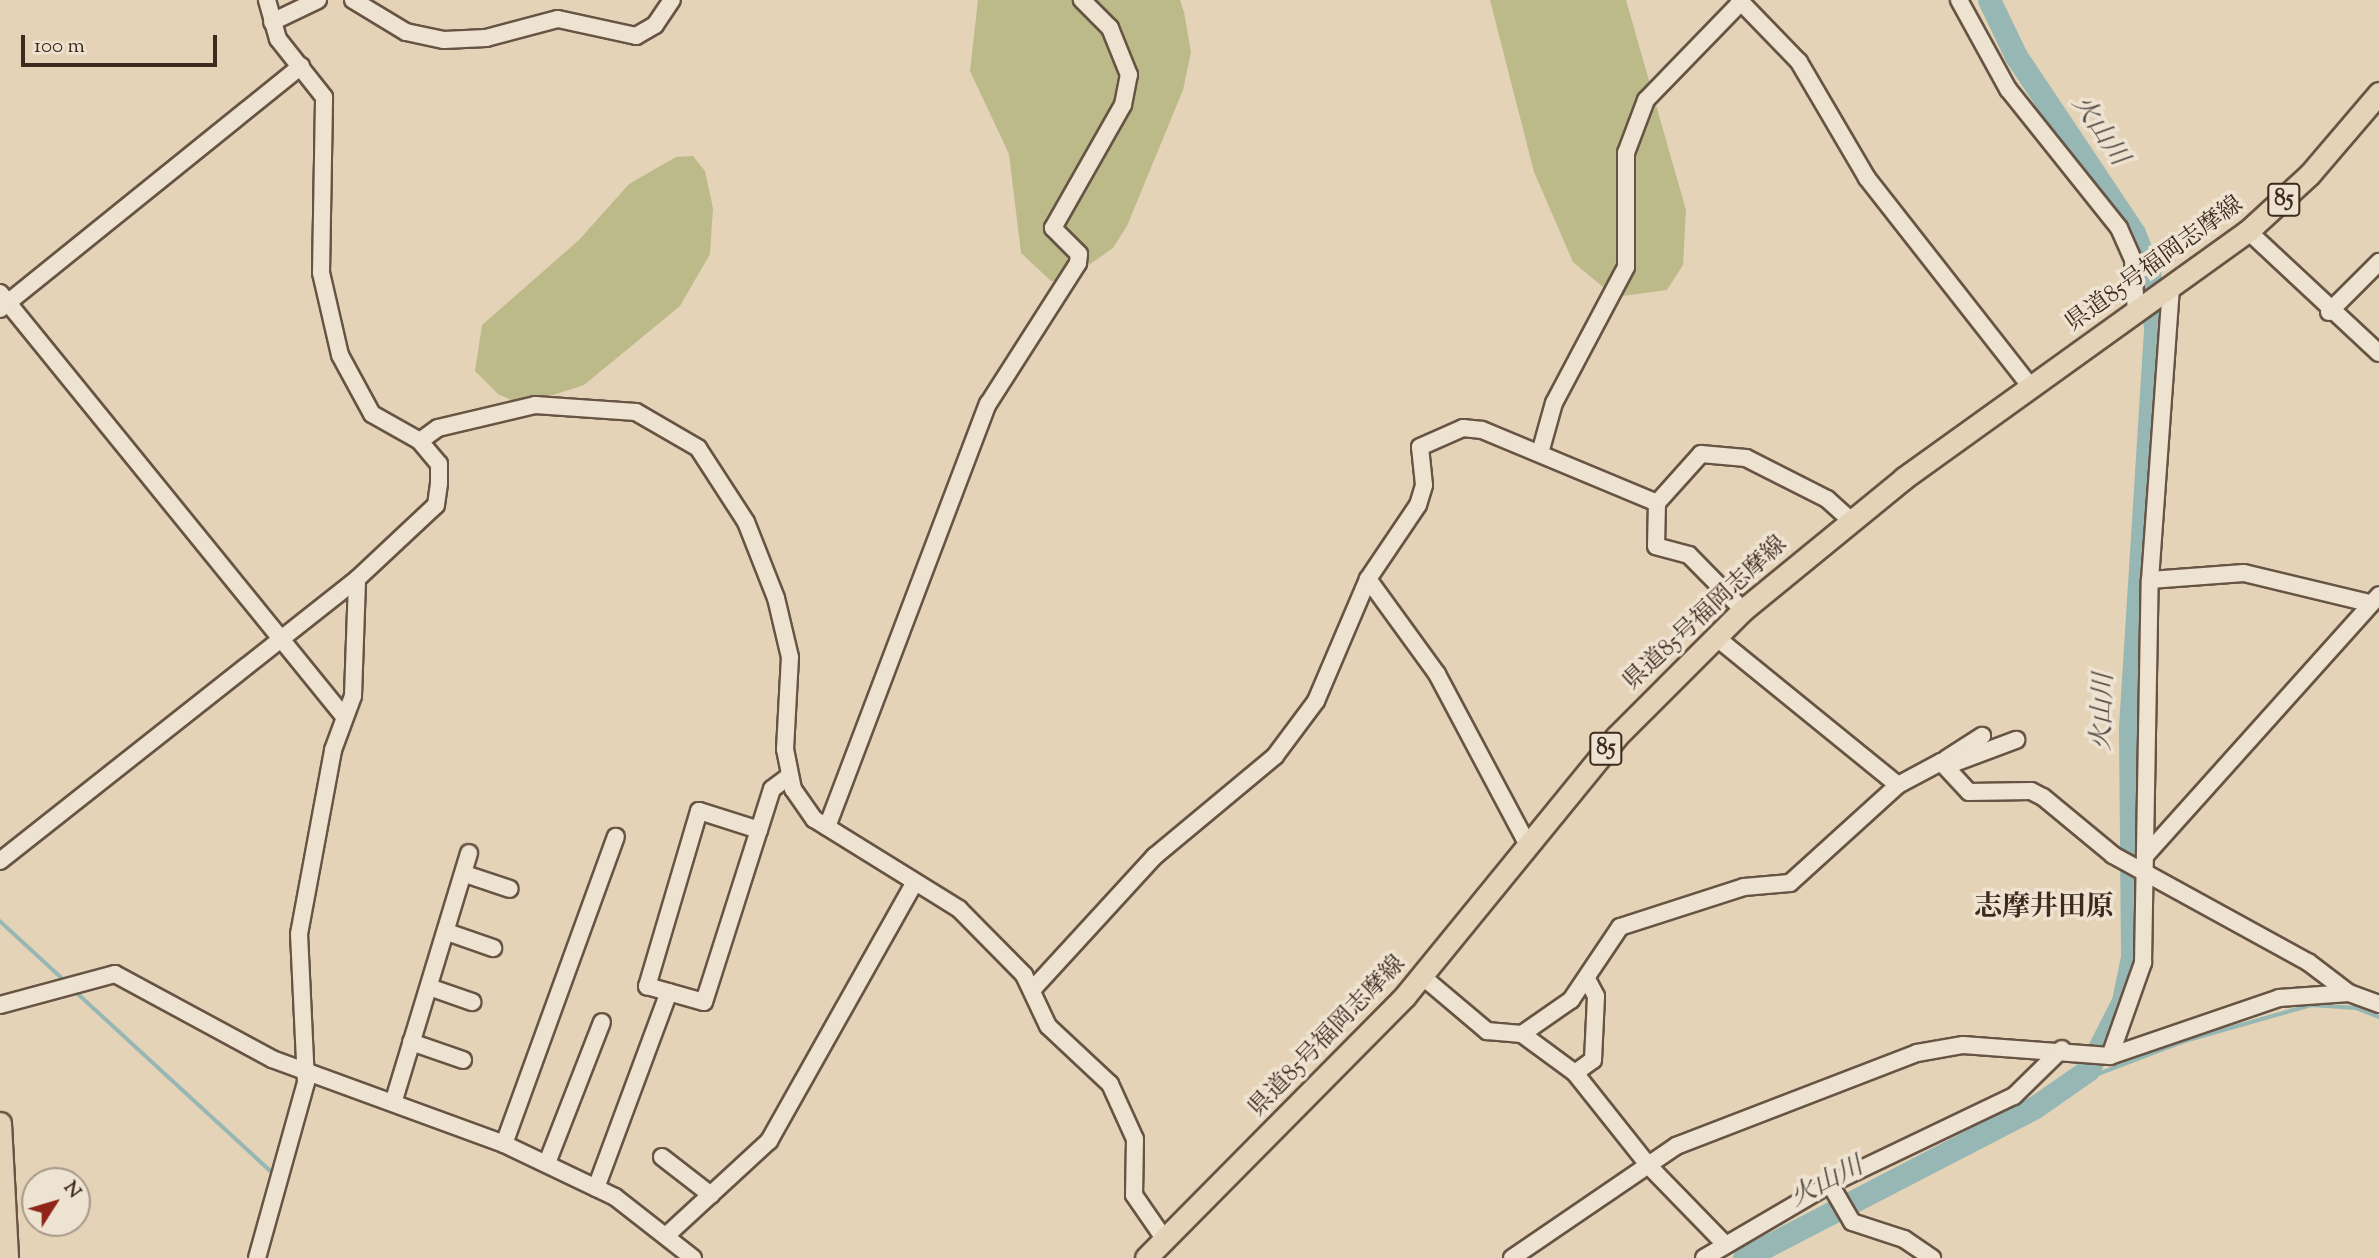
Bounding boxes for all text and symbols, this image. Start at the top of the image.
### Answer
scale bar [24,21,220,65]
text: 100 m [34,32,85,62]
water label: 火山川 [2064,90,2134,172]
road number: 85 [2266,181,2302,220]
street label: 県道85号福岡志摩線 [2061,191,2249,339]
street label: 県道85号福岡志摩線 [1619,531,1793,697]
water label: 火山川 [2087,672,2121,752]
road number: 85 [1588,730,1624,768]
district label: 志摩井田原 [1974,891,2114,925]
street label: 県道85号福岡志摩線 [1244,951,1412,1123]
water label: 火山川 [1785,1151,1869,1215]
north arrow [21,1167,91,1237]
text: N [56,1176,87,1204]

